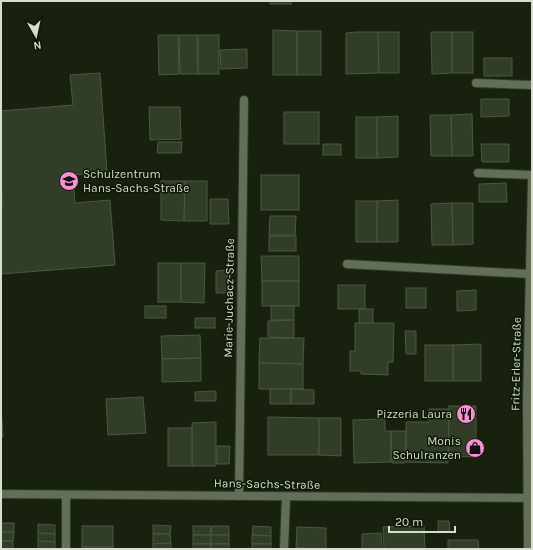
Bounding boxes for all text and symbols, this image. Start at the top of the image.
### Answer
north arrow [16,16,56,56]
text: N [33,38,42,52]
place label: Schulzentrum Hans-Sachs-Straße [83,167,189,195]
school or university icon: Schulzentrum Hans-Sachs-Straße [58,170,80,192]
street label: Marie-Juchacz-Straße [221,238,237,358]
street label: Fritz-Erler-Straße [508,317,524,411]
restaurant icon: Pizzeria Laura [455,403,477,425]
place label: Pizzeria Laura [376,407,452,421]
place label: Monis Schulranzen [392,434,461,462]
shop icon: Monis Schulranzen [464,437,486,459]
street label: Hans-Sachs-Straße [214,476,320,492]
scale bar [389,508,455,534]
text: 20 m [395,515,423,529]

